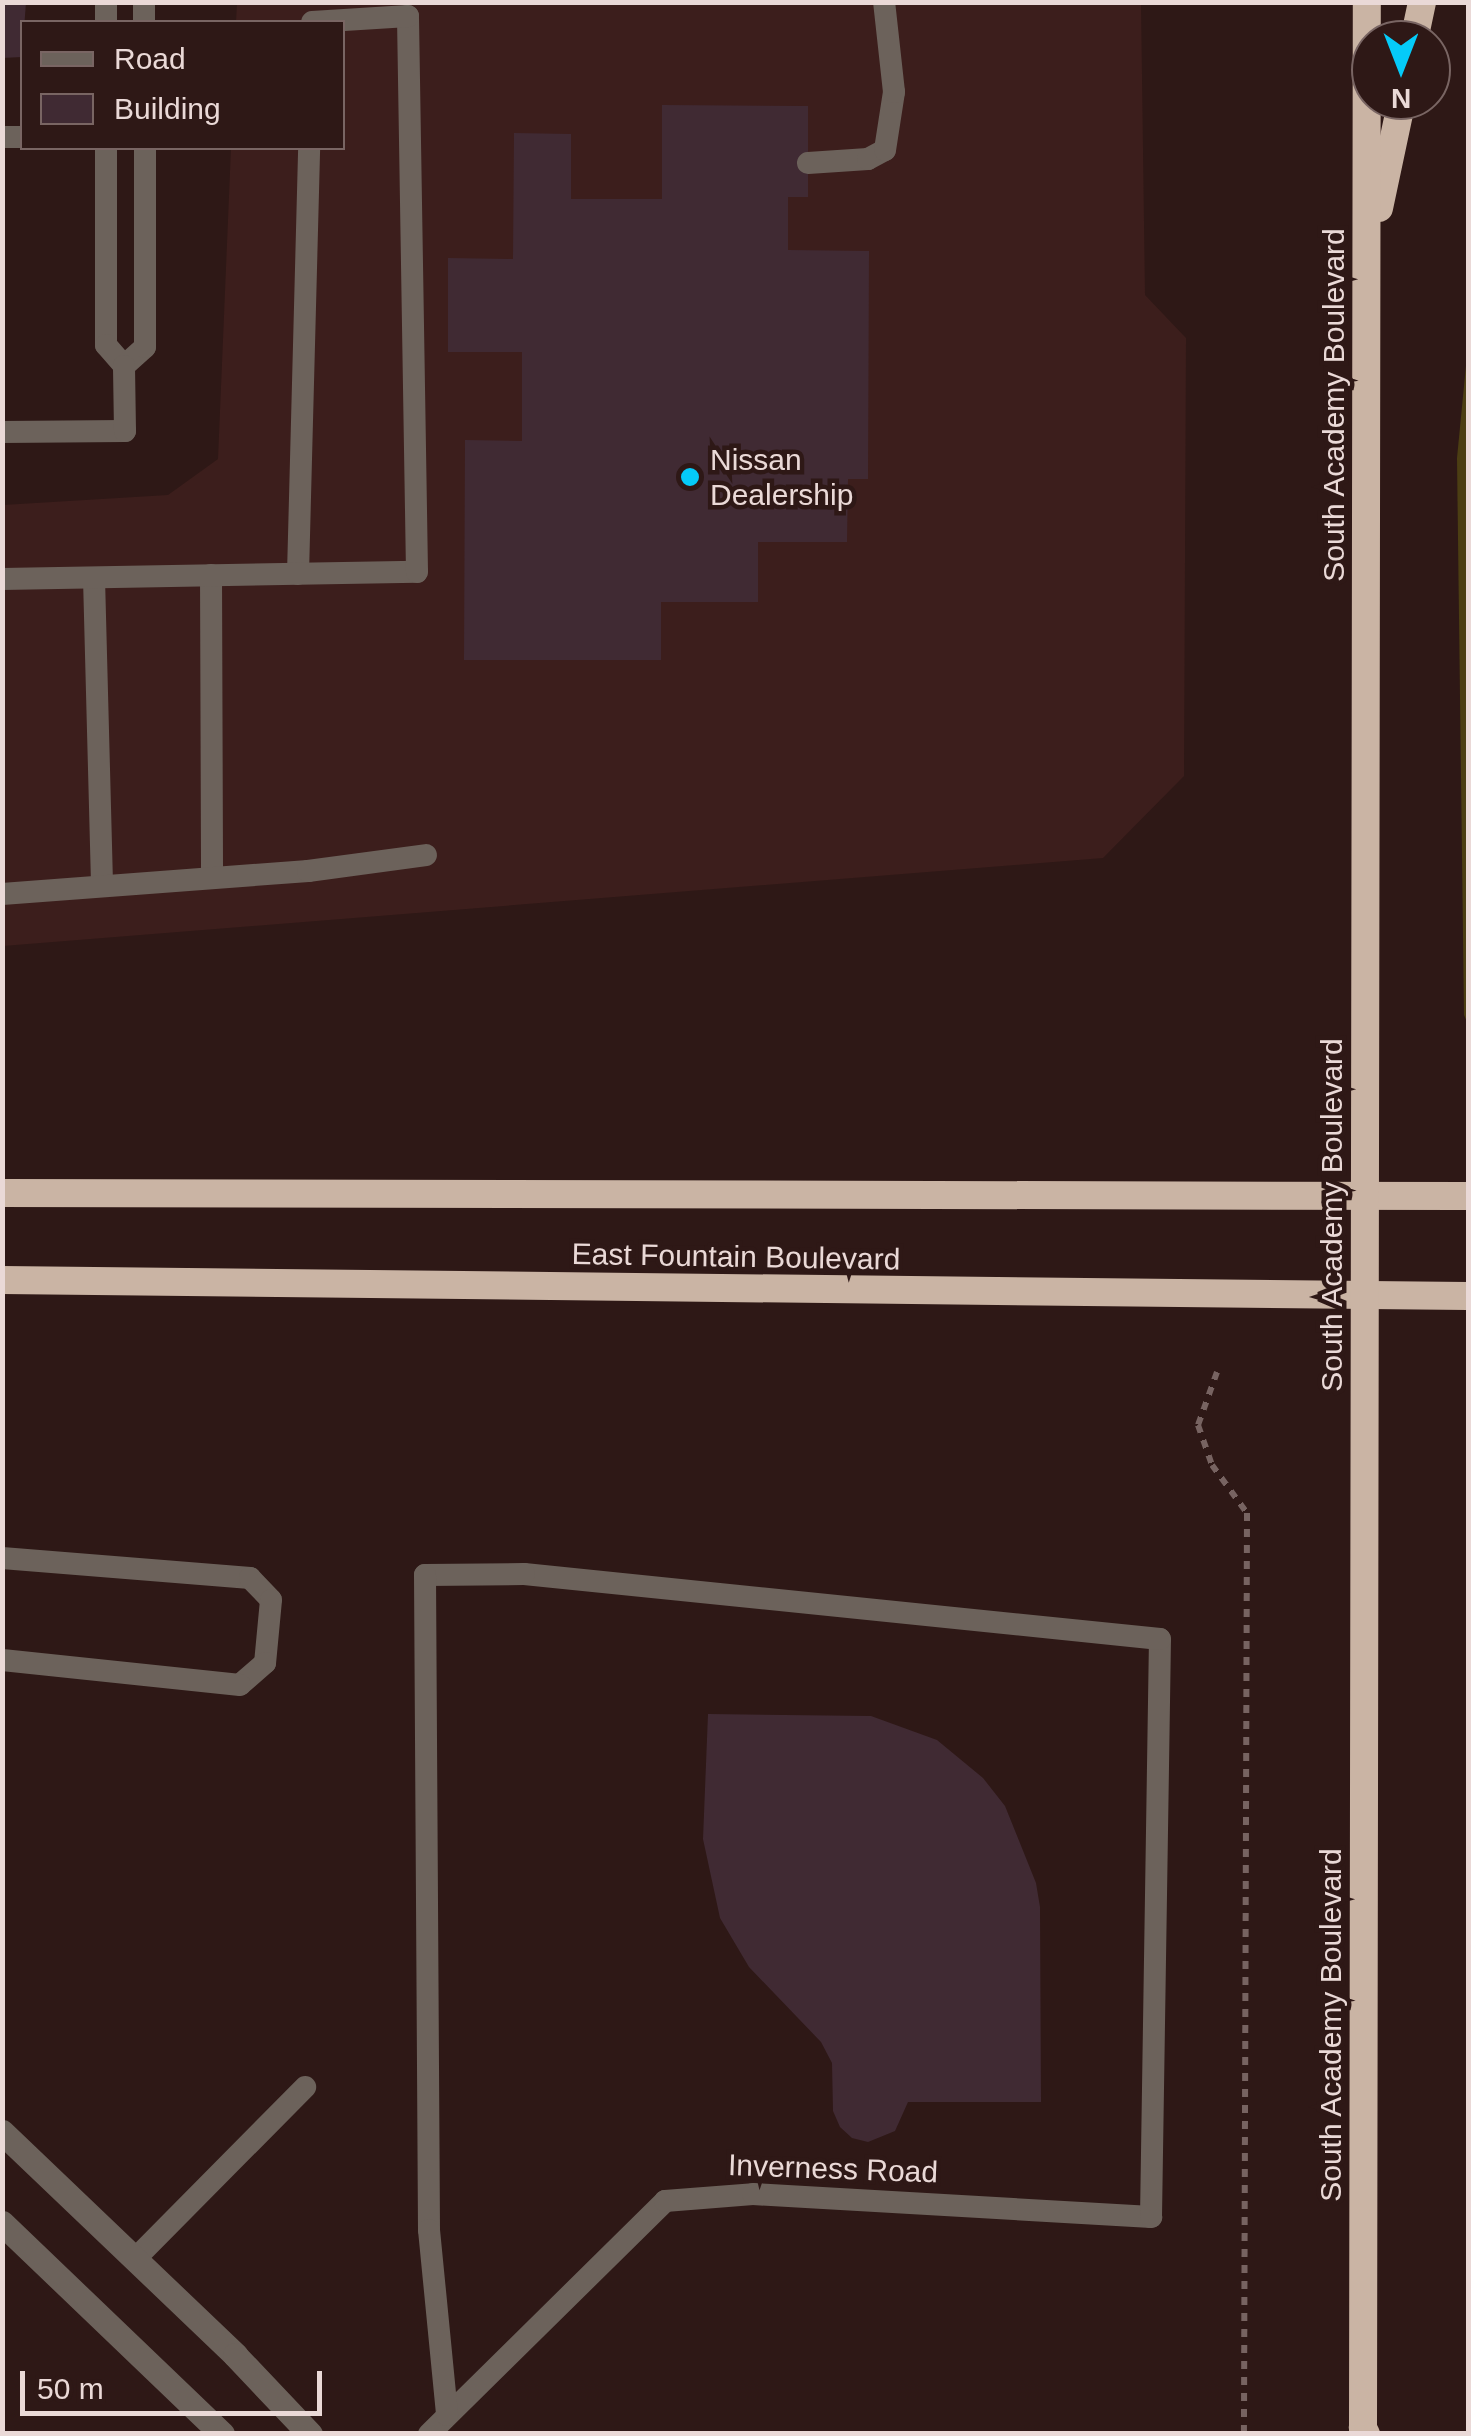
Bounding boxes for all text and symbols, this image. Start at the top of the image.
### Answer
legend [20,20,345,150]
north arrow [1351,20,1451,120]
text: Road [114,42,186,75]
text: N [1391,83,1411,114]
text: Building [114,92,221,125]
street label: South Academy Boulevard [1316,227,1352,583]
place label: Nissan Dealership [710,442,853,512]
marker: Nissan Dealership [679,466,701,488]
street label: South Academy Boulevard [1314,1037,1350,1393]
street label: East Fountain Boulevard [571,1236,901,1278]
street label: South Academy Boulevard [1313,1847,1349,2203]
street label: Inverness Road [727,2147,939,2191]
scale bar [25,2351,328,2413]
text: 50 m [37,2372,104,2405]

